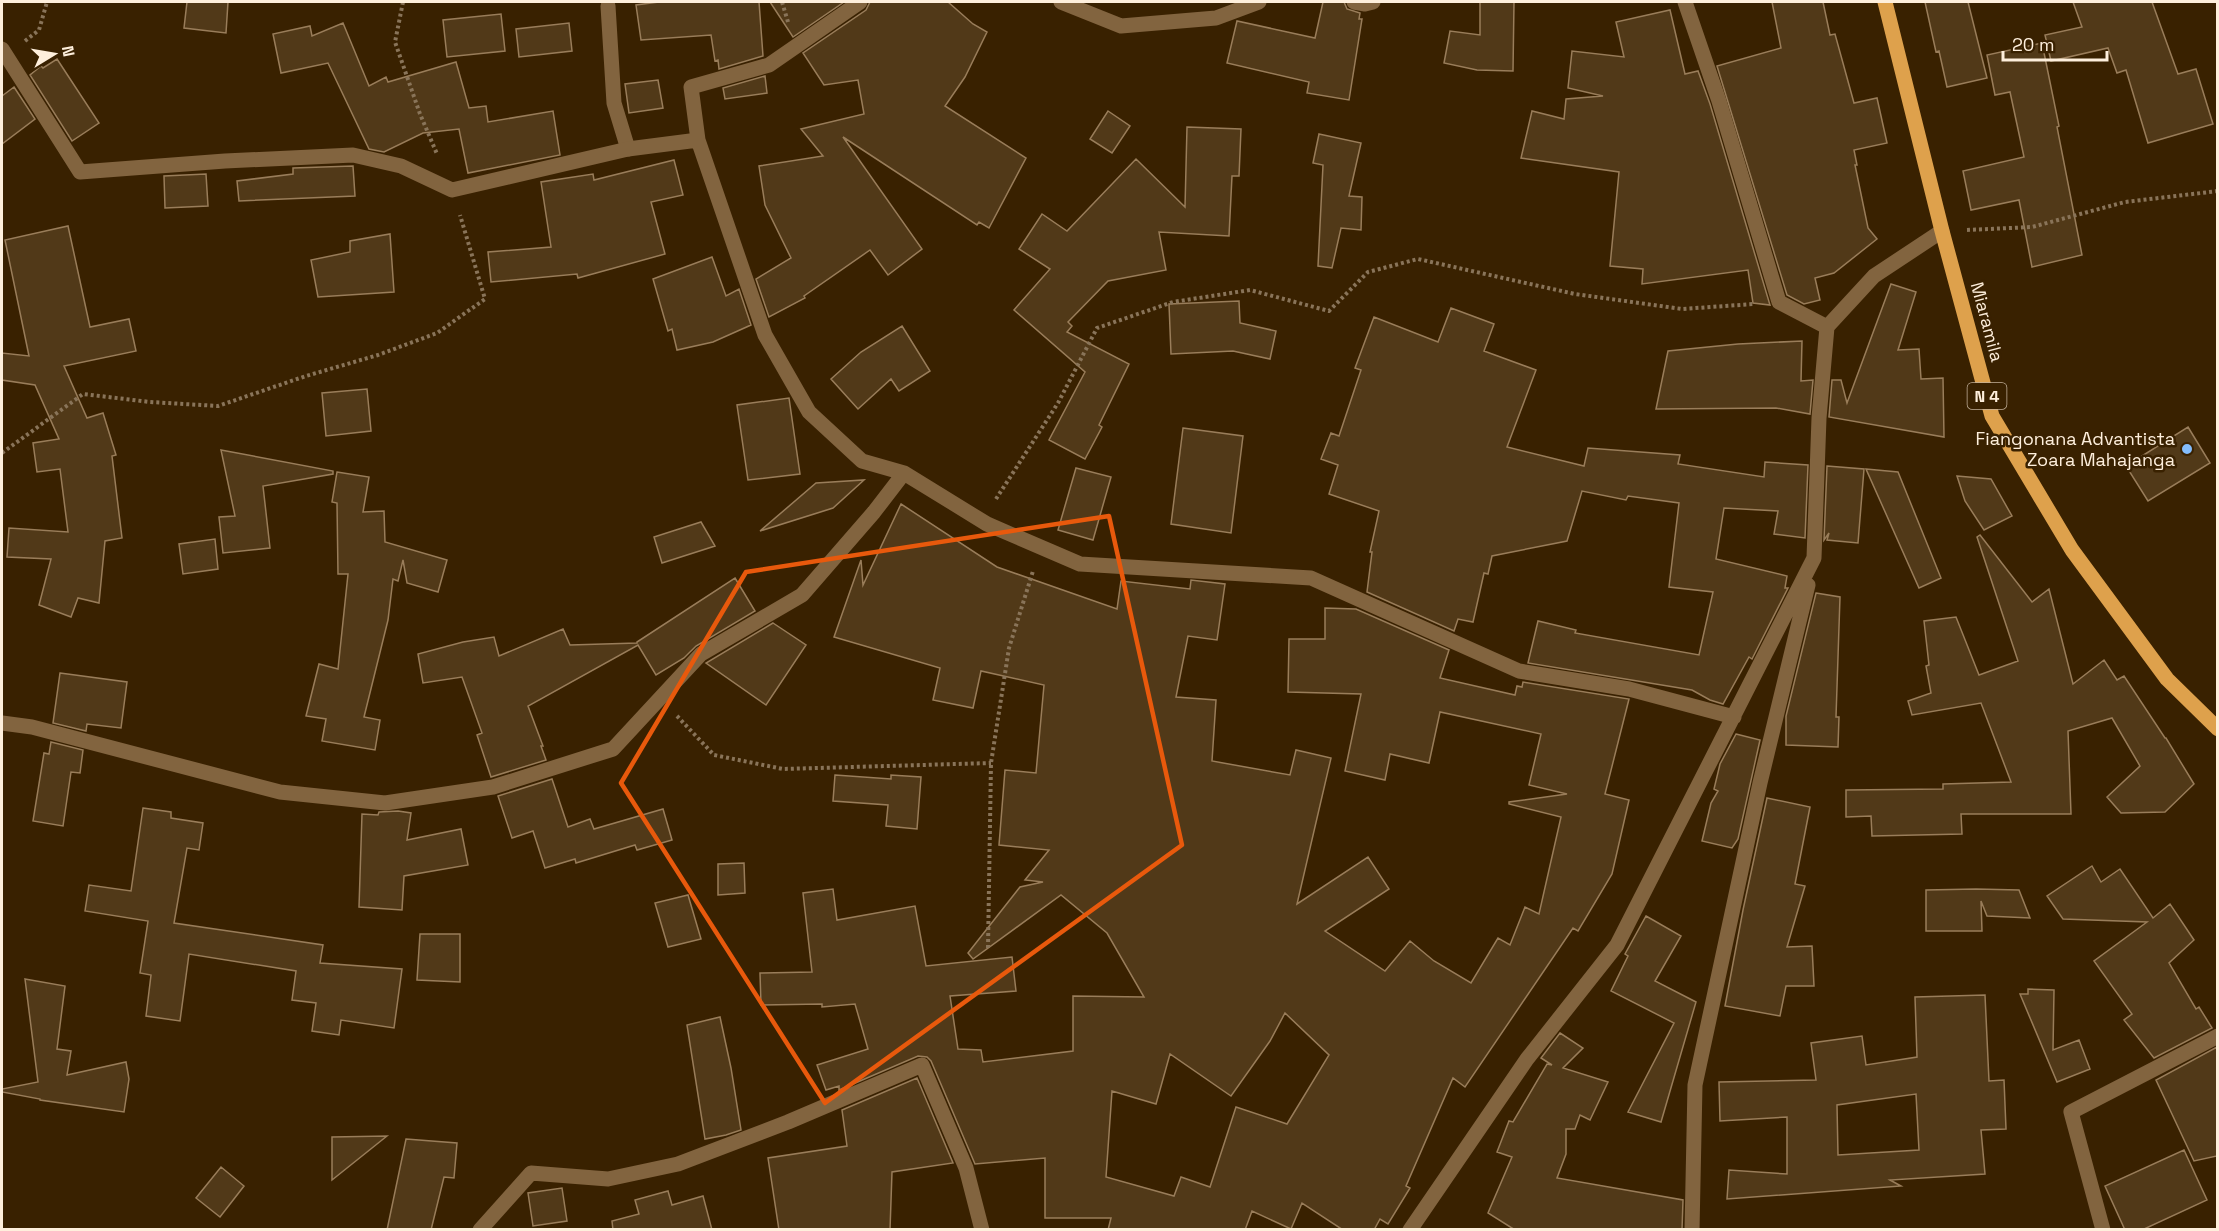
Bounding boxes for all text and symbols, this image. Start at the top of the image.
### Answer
north arrow [24,24,84,84]
scale bar [2003,24,2106,62]
text: 20 m [2012,33,2055,56]
text: N [57,44,80,59]
street label: Miaramila [1966,279,2009,364]
road number: N 4 [1968,383,2006,409]
place label: Fiangonana Advantista Zoara Mahajanga [1976,427,2175,471]
marker: Fiangonana Advantista Zoara Mahajanga [2180,442,2194,456]

